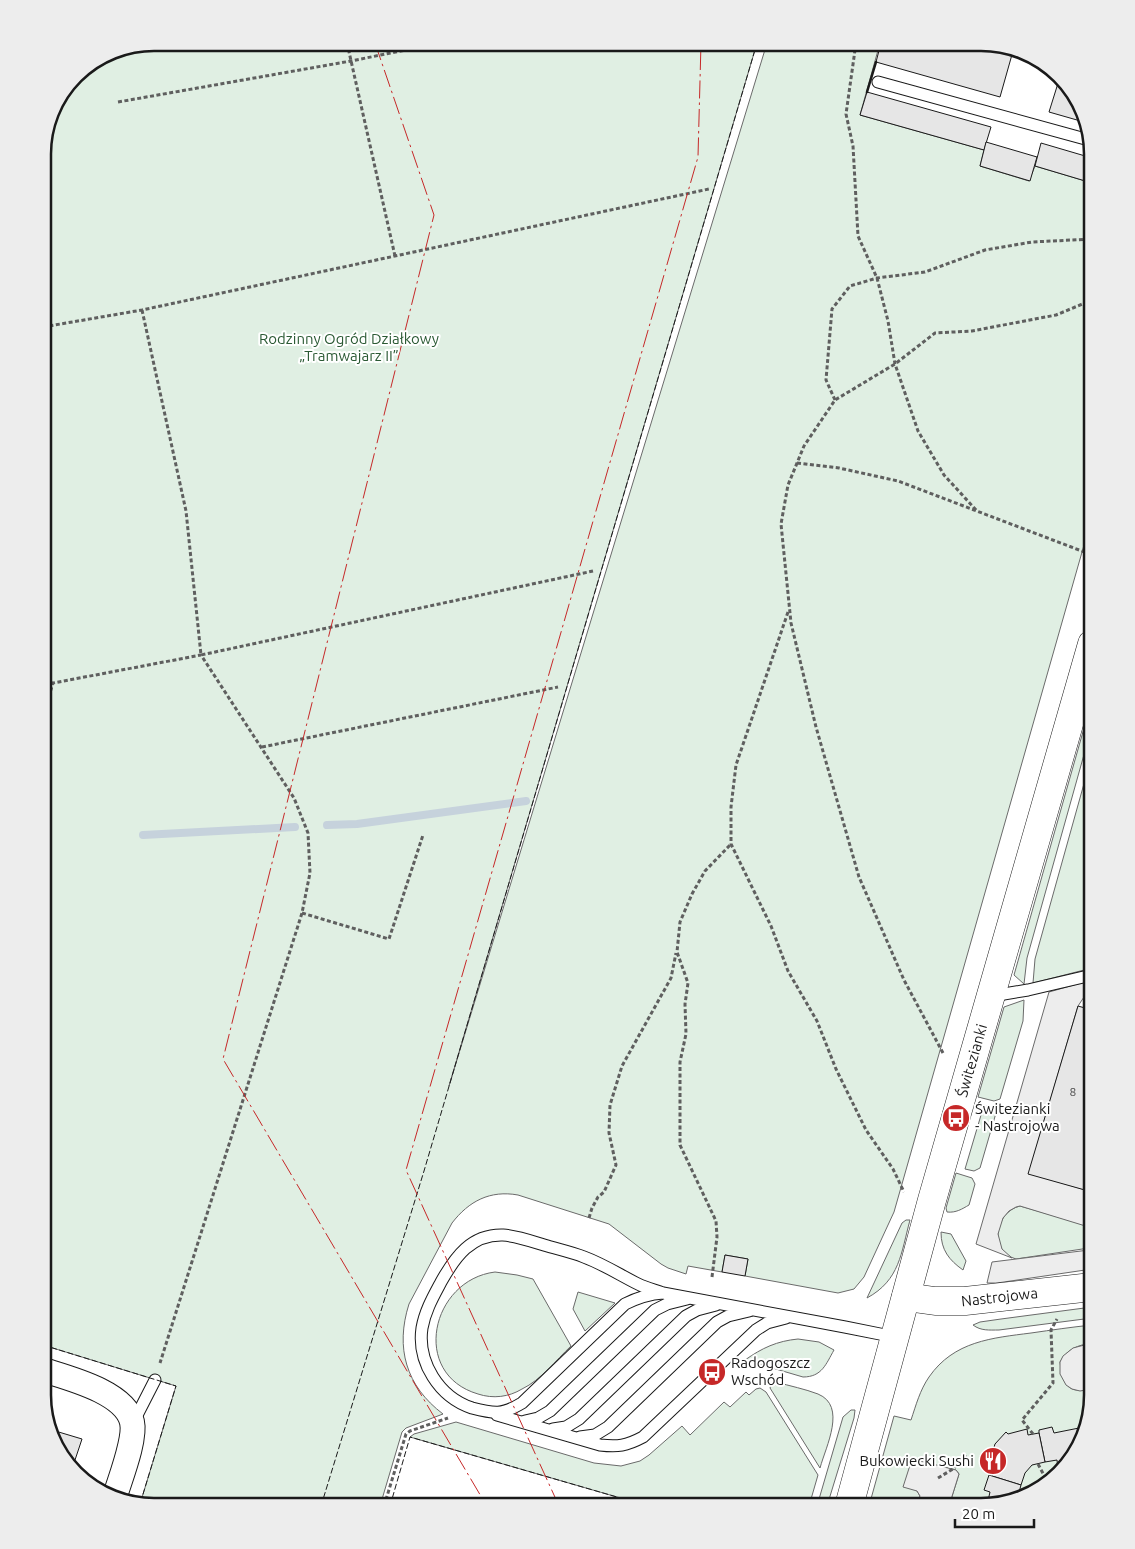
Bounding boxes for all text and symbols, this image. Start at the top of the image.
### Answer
park label: Rodzinny Ogród Działkowy „Tramwajarz II” [259,330,439,364]
street label: Świtezianki [953,1022,990,1099]
house number: 8 [1070,1085,1077,1098]
place label: Świtezianki - Nastrojowa [975,1100,1060,1134]
bus stop icon: Świtezianki - Nastrojowa [941,1103,971,1133]
street label: Nastrojowa [960,1284,1039,1309]
place label: Radogoszcz Wschód [731,1354,810,1388]
bus stop icon: Radogoszcz Wschód [697,1357,727,1387]
restaurant icon: Bukowiecki Sushi [978,1446,1008,1476]
place label: Bukowiecki Sushi [860,1452,974,1469]
scale bar [955,1496,1034,1528]
text: 20 m [962,1505,995,1522]

